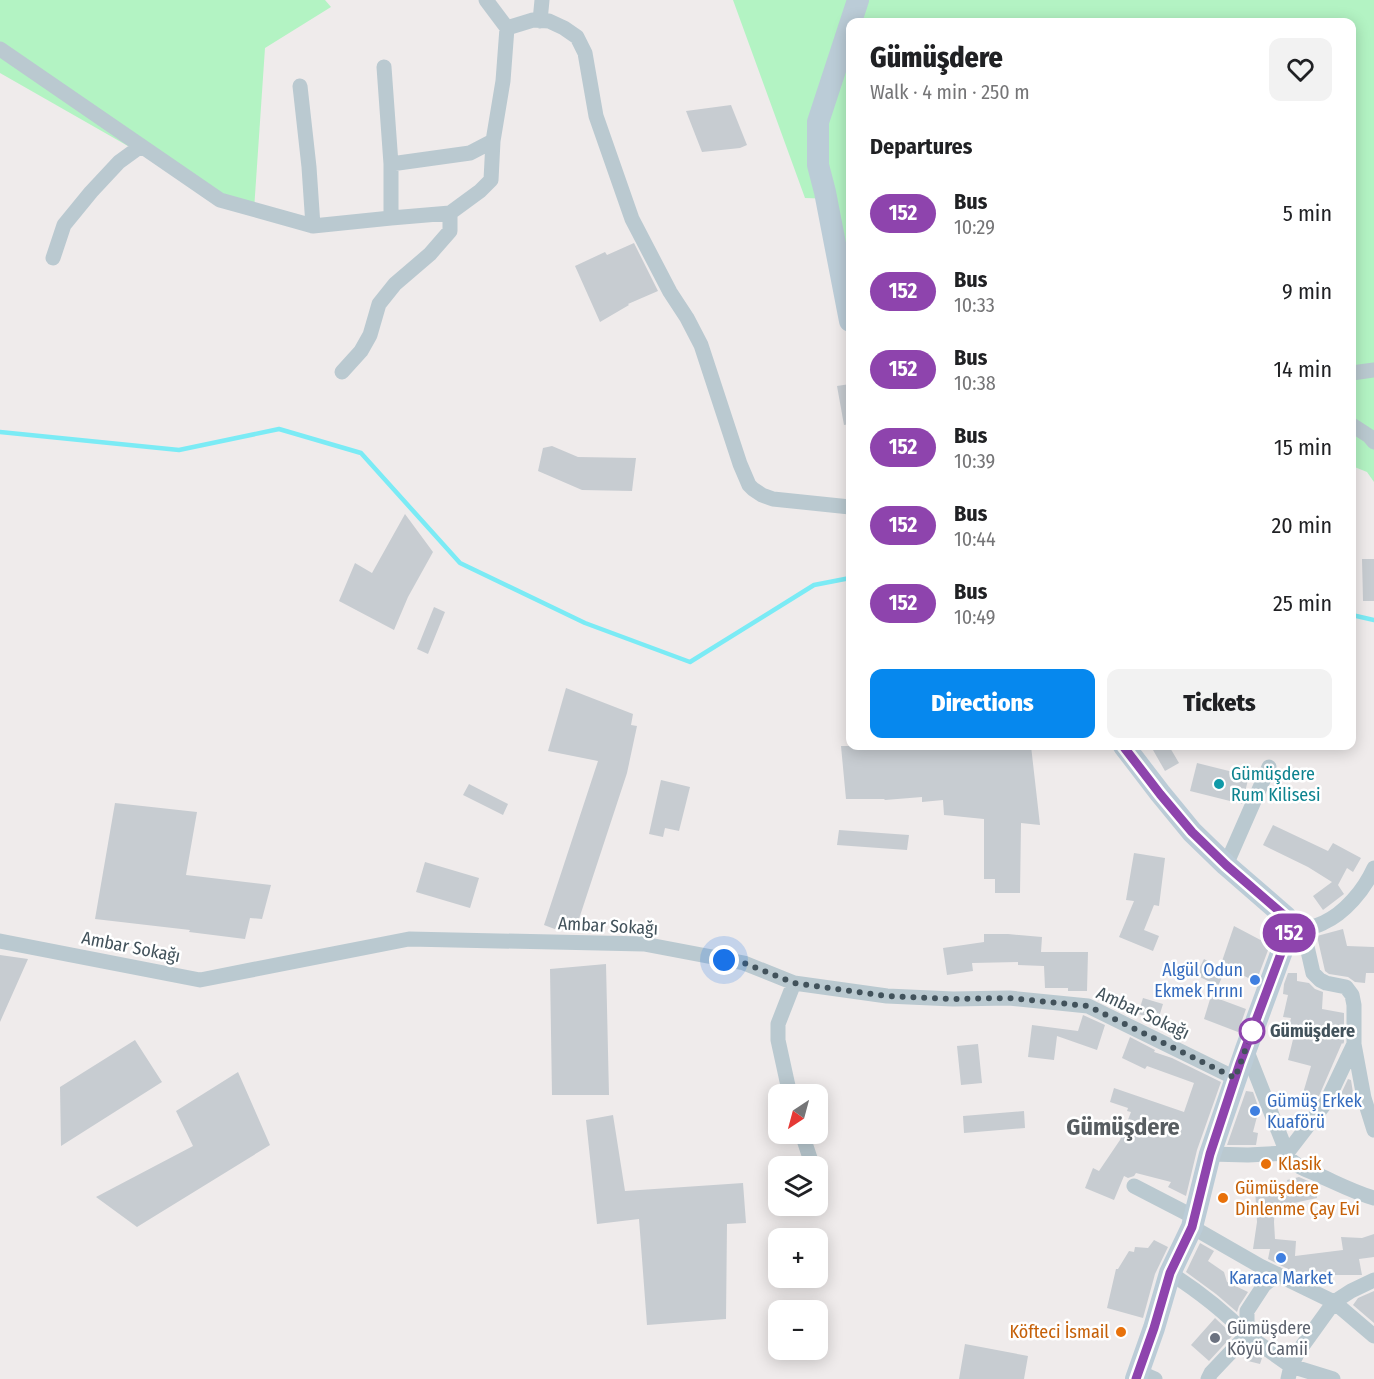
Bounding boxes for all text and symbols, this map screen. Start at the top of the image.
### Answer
button: heart [1269,38,1332,101]
text: Gümüşdere [870,41,1003,74]
text: Walk · 4 min · 250 m [870,80,1030,104]
text: Departures [870,133,972,160]
text: Bus [954,188,987,215]
text: 152 [889,200,917,226]
text: 5 min [1283,200,1332,227]
text: 10:29 [954,215,995,239]
text: Bus [954,266,987,293]
text: 152 [889,278,917,304]
text: 9 min [1282,278,1332,305]
text: 10:33 [954,293,995,317]
text: Bus [954,344,987,371]
text: 152 [889,356,917,382]
text: 14 min [1274,356,1332,383]
text: 10:38 [954,371,996,395]
text: Bus [954,422,987,449]
text: 152 [889,434,917,460]
text: 15 min [1274,434,1332,461]
text: 10:39 [954,449,995,473]
text: Bus [954,500,987,527]
text: 152 [889,512,917,538]
text: 20 min [1272,512,1332,539]
text: 10:44 [954,527,996,551]
text: Bus [954,578,987,605]
text: 152 [889,590,917,616]
text: 25 min [1273,590,1332,617]
text: 10:49 [954,605,995,629]
button: Directions [870,669,1095,738]
button: Tickets [1107,669,1332,738]
place label: Gümüşdere Rum Kilisesi [1231,763,1320,806]
marker: Gümüşdere Rum Kilisesi [1212,777,1226,791]
street label: Ambar Sokağı [557,912,659,940]
line badge: 152 [1254,914,1324,952]
text: 152 [1275,920,1303,946]
street label: Ambar Sokağı [80,927,182,967]
your location [709,945,739,975]
place label: Algül Odun Ekmek Fırını [1154,959,1243,1002]
marker: Algül Odun Ekmek Fırını [1248,973,1262,987]
street label: Ambar Sokağı [1093,982,1193,1044]
marker: Gümüşdere [1239,1018,1265,1044]
place label: Gümüşdere [1270,1020,1355,1042]
north arrow [768,1084,828,1144]
map controls [768,1084,828,1360]
place label: Gümüş Erkek Kuaförü [1267,1090,1363,1133]
marker: Gümüş Erkek Kuaförü [1248,1104,1262,1118]
district label: Gümüşdere [1066,1113,1180,1141]
place label: Klasik [1278,1153,1322,1175]
button: layers [768,1156,828,1216]
marker: Klasik [1259,1157,1273,1171]
place label: Gümüşdere Dinlenme Çay Evi [1235,1177,1360,1220]
marker: Gümüşdere Dinlenme Çay Evi [1216,1191,1230,1205]
button: + [768,1228,828,1288]
marker: Karaca Market [1274,1251,1288,1265]
place label: Karaca Market [1229,1267,1333,1289]
button: − [768,1300,828,1360]
place label: Gümüşdere Köyü Camii [1227,1317,1311,1360]
place label: Köfteci İsmail [1009,1321,1109,1343]
marker: Köfteci İsmail [1114,1325,1128,1339]
marker: Gümüşdere Köyü Camii [1208,1331,1222,1345]

